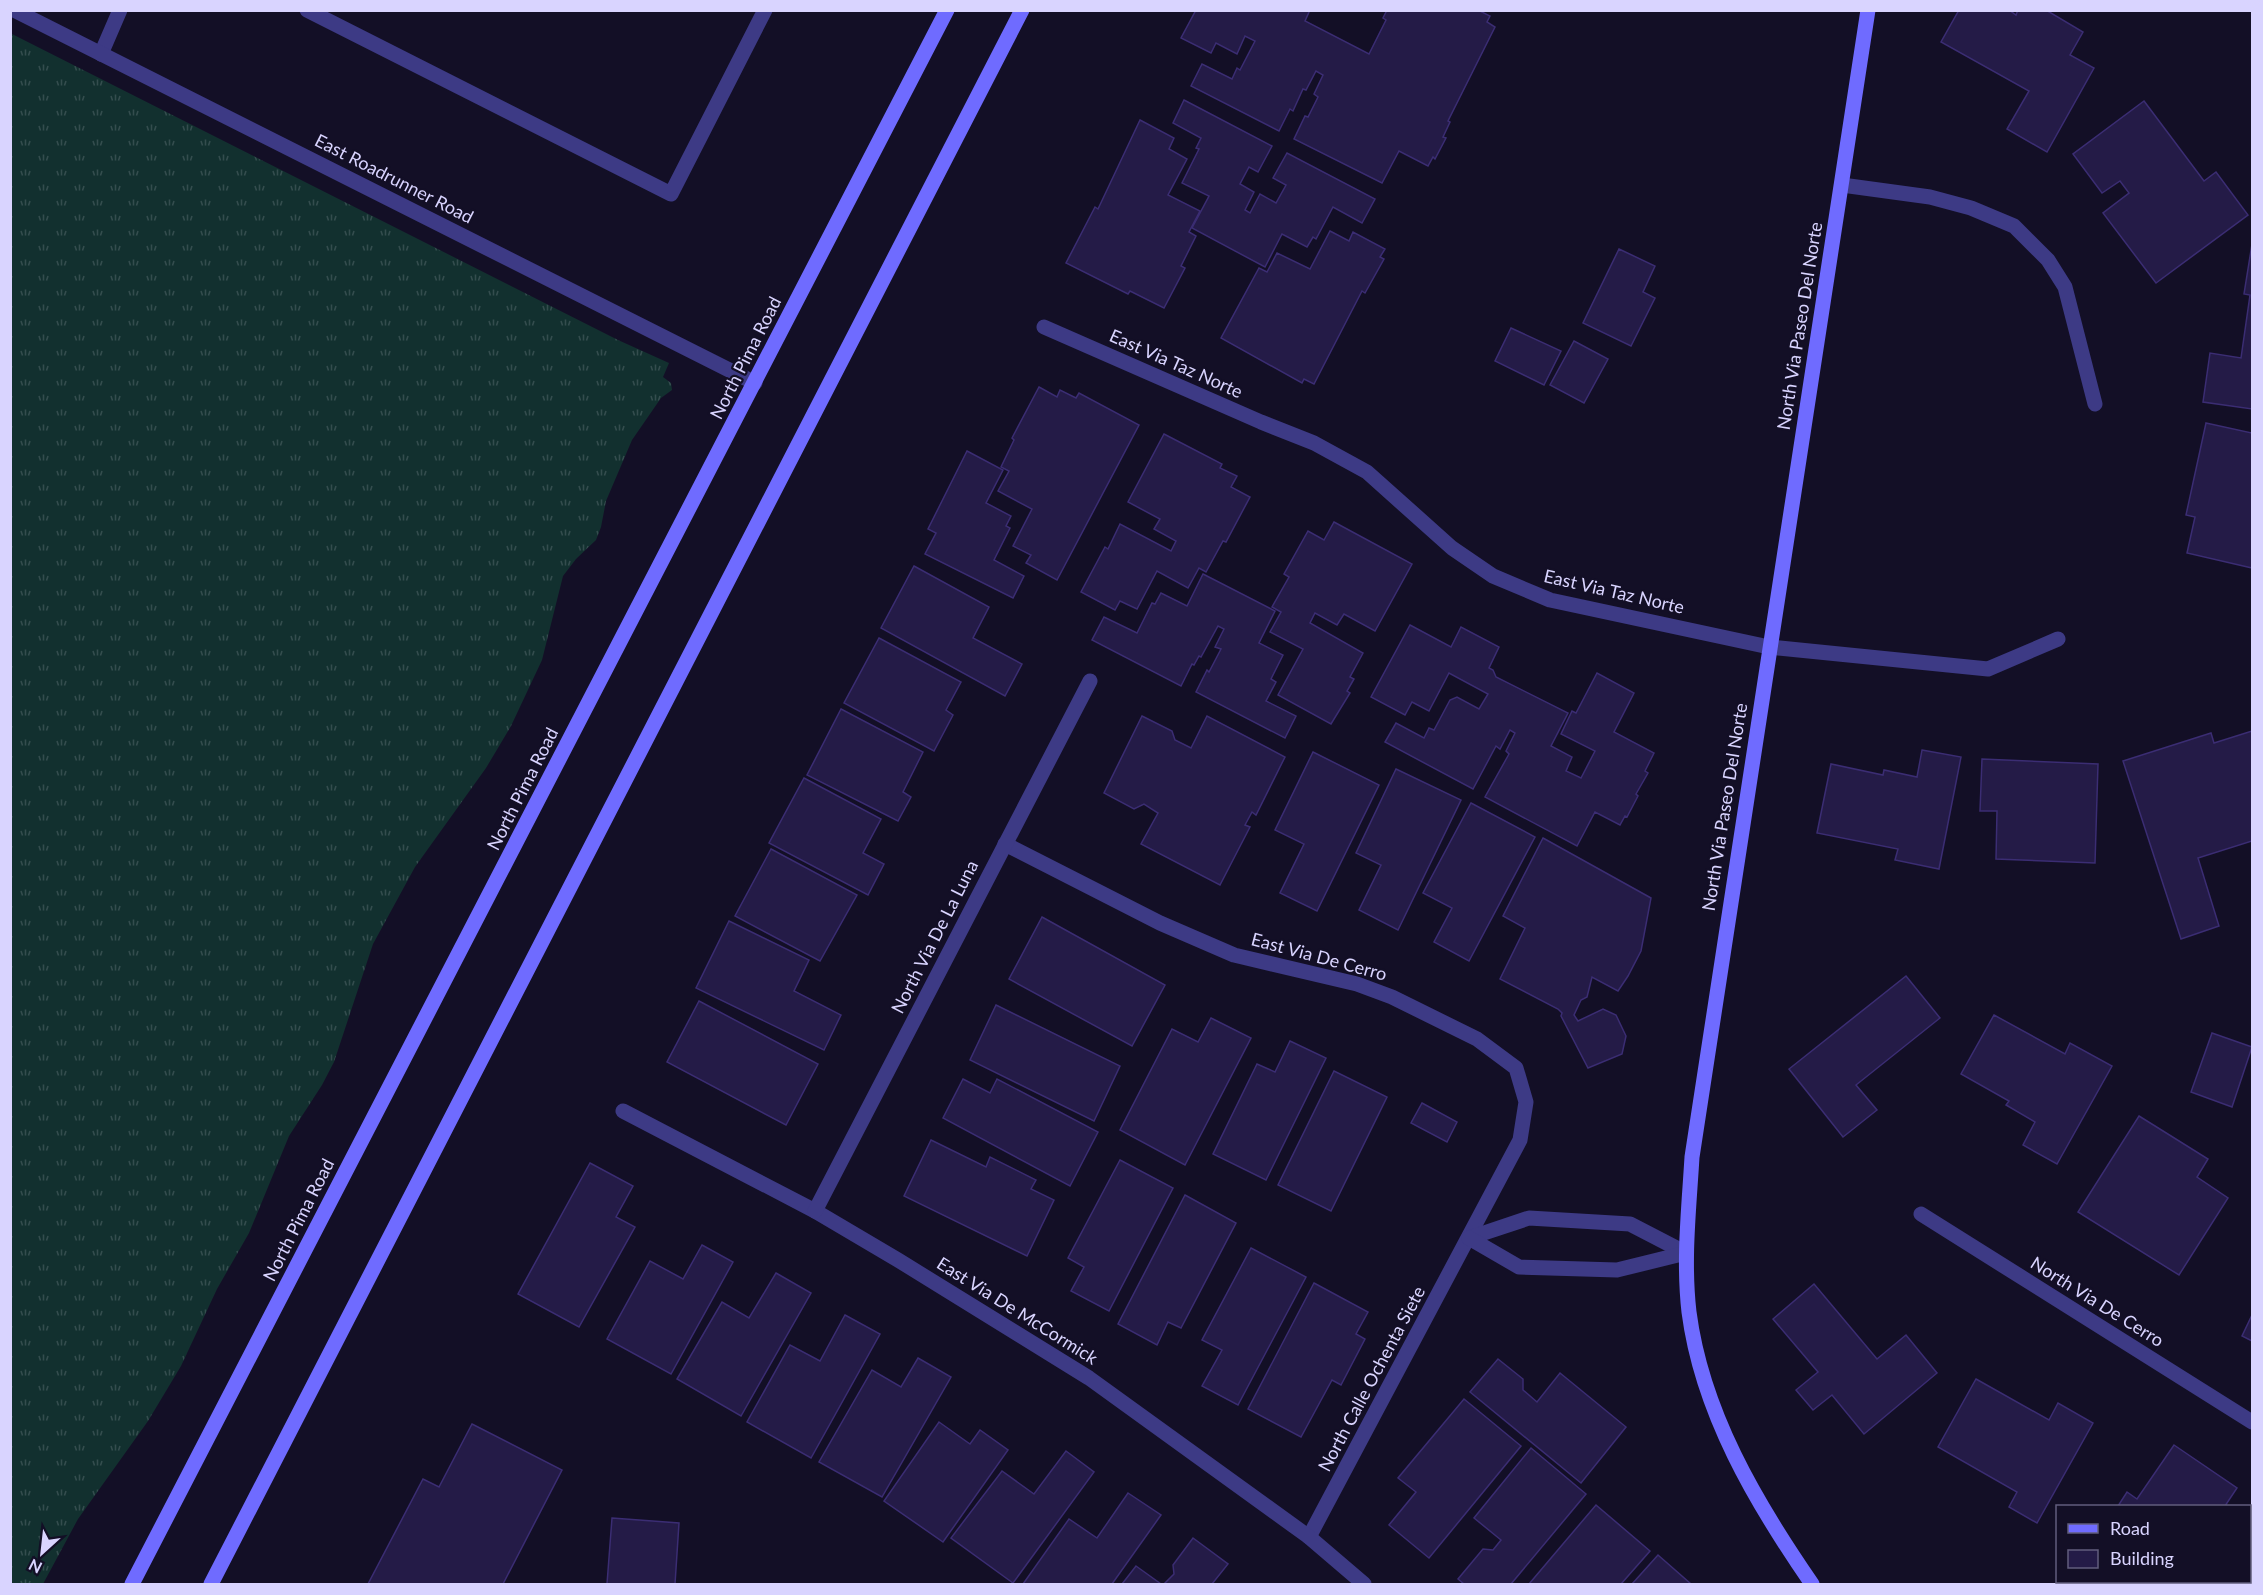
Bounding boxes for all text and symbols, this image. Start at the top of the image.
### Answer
street label: East Roadrunner Road [312,129,477,228]
street label: North Via Paseo Del Norte [1772,220,1826,431]
street label: North Pima Road [705,293,785,423]
street label: East Via Taz Norte [1106,324,1246,402]
street label: East Via Taz Norte [1542,564,1687,618]
street label: North Via Paseo Del Norte [1697,701,1751,912]
street label: North Pima Road [482,724,562,854]
street label: North Via De La Luna [886,856,982,1017]
street label: East Via De Cerro [1249,927,1389,985]
street label: North Pima Road [258,1155,338,1285]
street label: North Via De Cerro [2027,1251,2168,1351]
street label: East Via De McCormick [933,1252,1103,1369]
street label: North Calle Ochenta Siete [1313,1282,1429,1475]
legend [2056,1505,2251,1583]
text: Road [2110,1517,2150,1539]
north arrow [12,1523,72,1583]
text: Building [2110,1547,2174,1569]
text: N [25,1556,45,1578]

